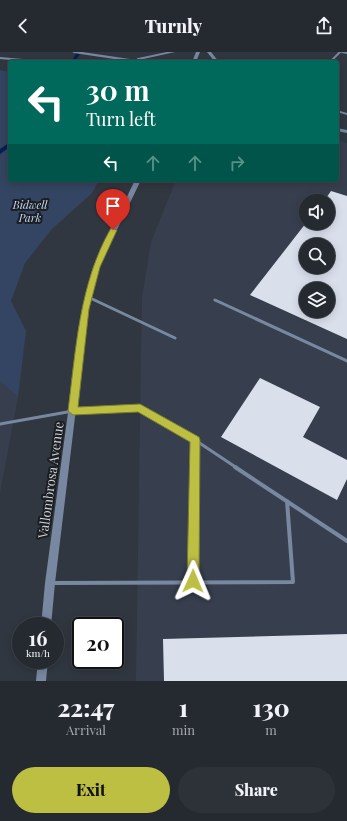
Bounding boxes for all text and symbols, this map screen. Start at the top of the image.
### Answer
text: Turnly [145,14,202,38]
icon: back [12,15,34,37]
icon: share [313,15,335,37]
text: 30 m [86,71,150,108]
icon: left [20,76,72,128]
text: Turn left [86,107,156,131]
icon: left [100,152,122,174]
icon: ahead [142,152,164,174]
icon: ahead [184,152,206,174]
icon: right [226,152,248,174]
pin [96,189,130,230]
map controls [299,194,335,318]
button: sound [299,194,335,230]
icon: arrive [102,195,124,217]
park label: Bidwell Park [12,197,48,225]
button: search [299,238,335,274]
button: layers [299,282,335,318]
street label: Vallombrosa Avenue [33,420,67,540]
position arrow [172,560,214,602]
speed limit sign: 20 [72,617,124,669]
text: 16 [29,624,47,651]
text: km/h [26,646,50,660]
text: 22:47 [57,691,114,723]
text: 1 [179,691,188,723]
text: 130 [252,691,290,723]
text: Arrival [66,721,106,738]
text: min [172,721,195,738]
text: m [265,721,277,738]
button: Exit [12,767,170,813]
button: Share [178,767,335,813]

